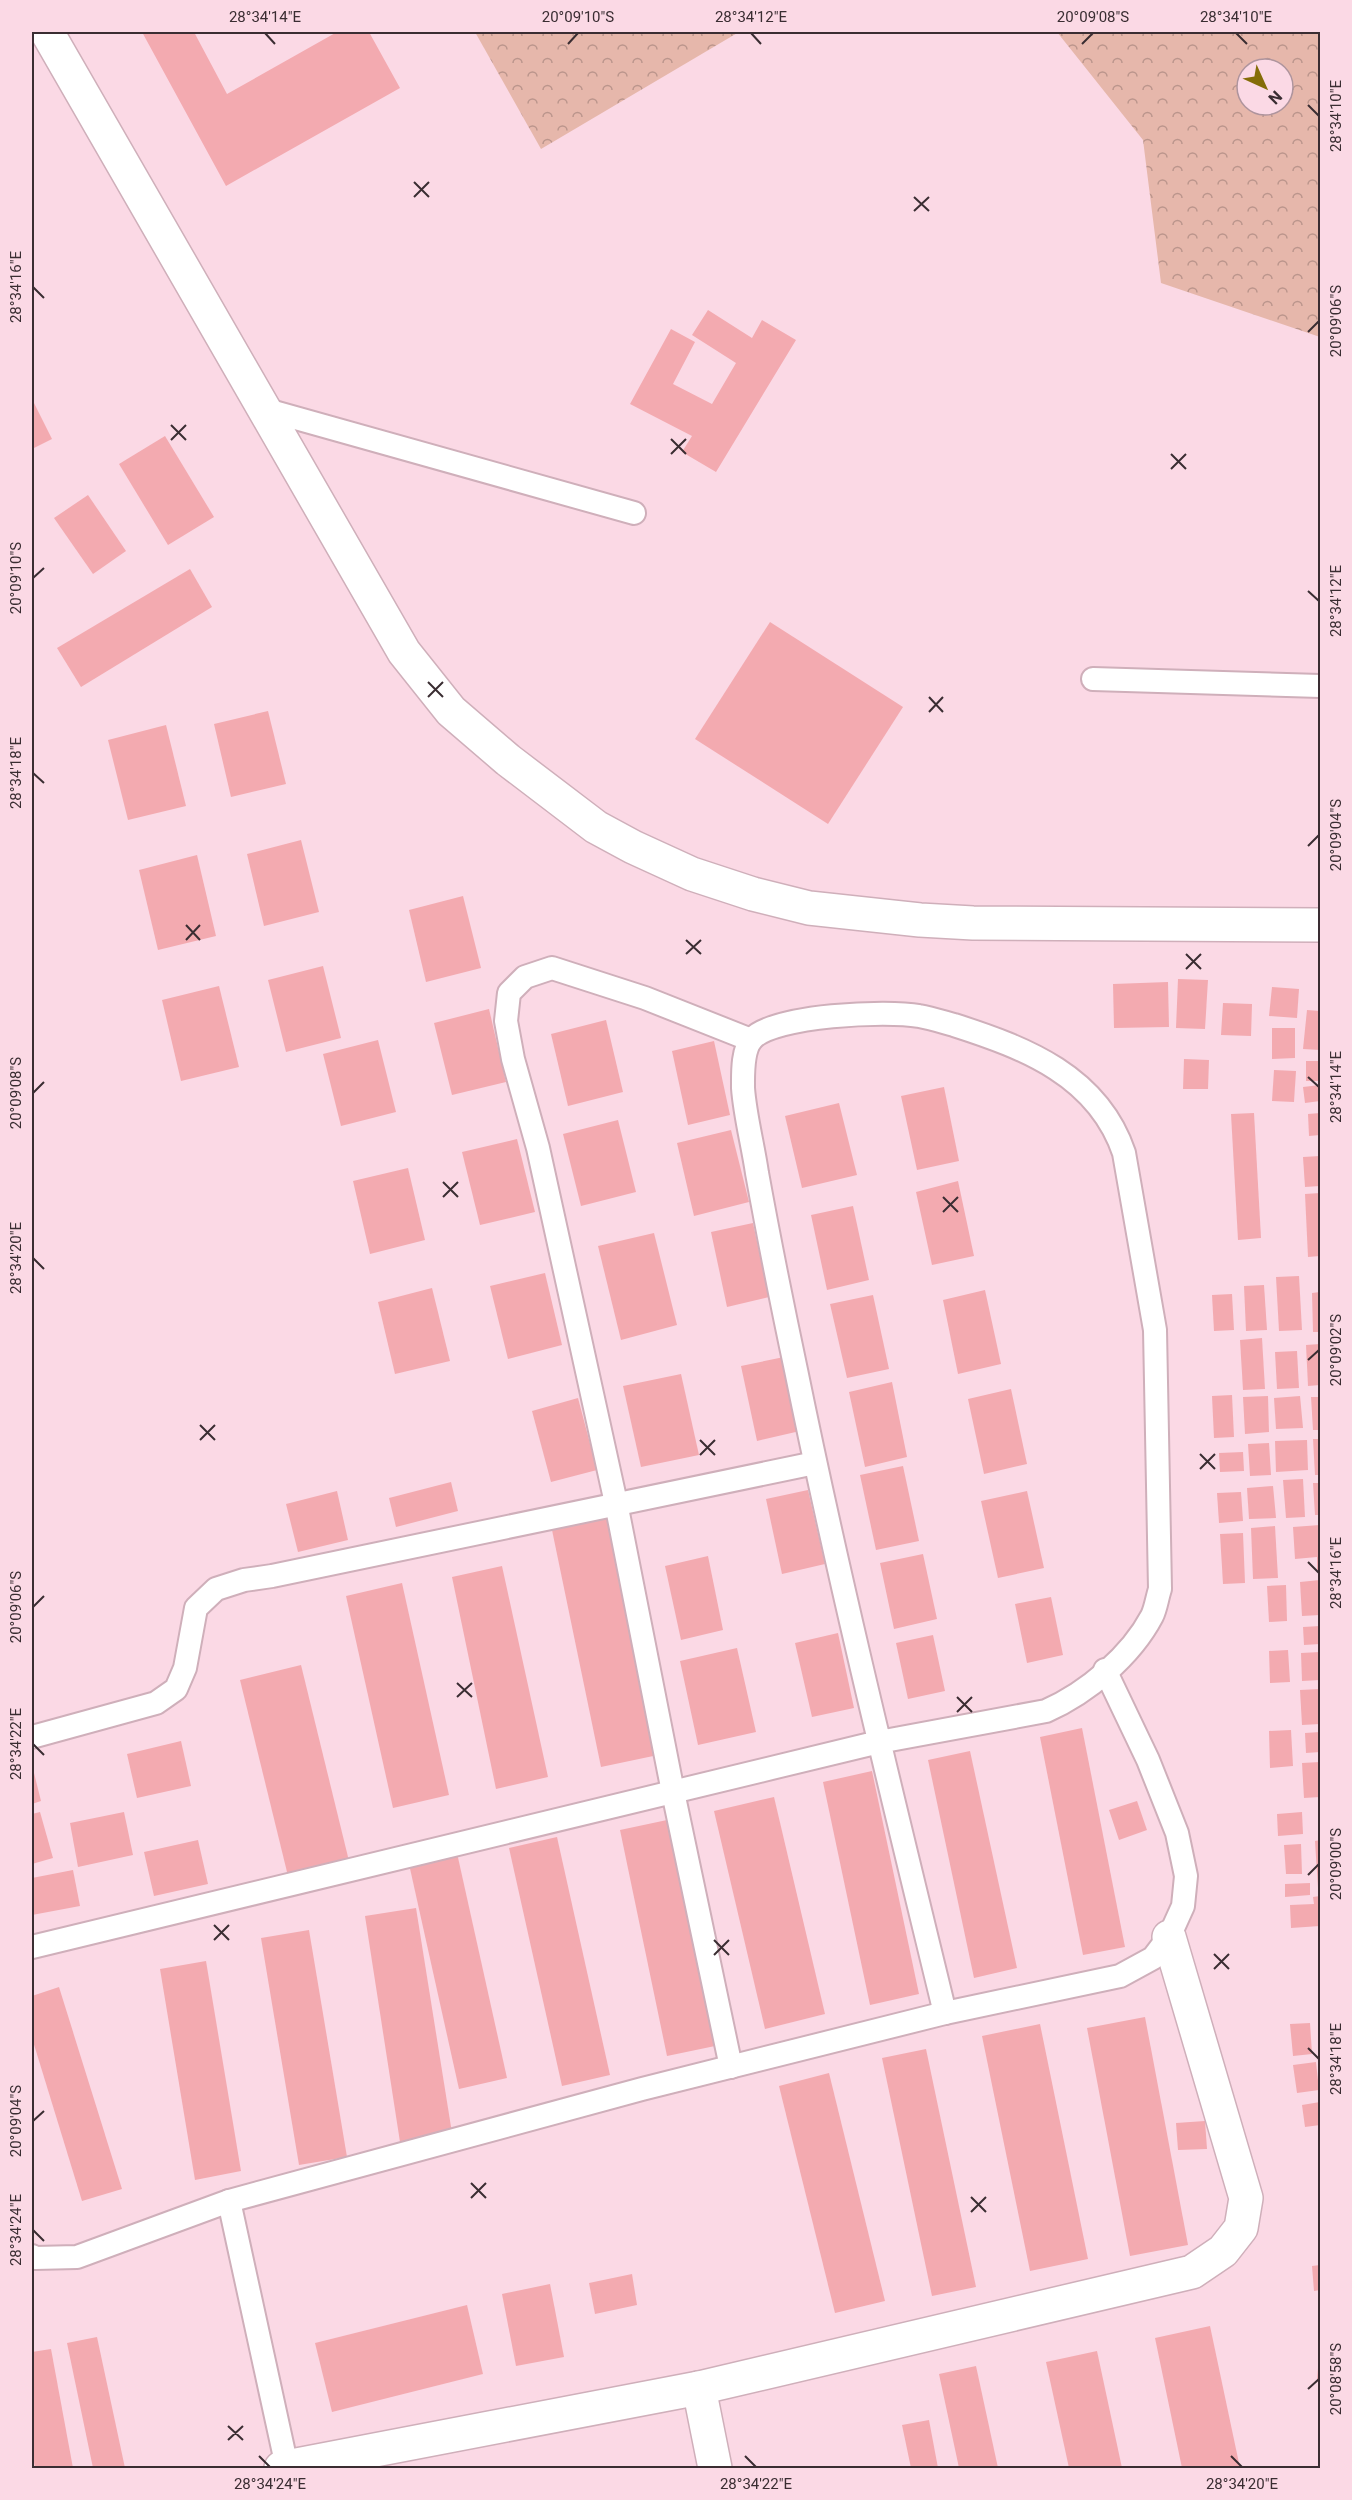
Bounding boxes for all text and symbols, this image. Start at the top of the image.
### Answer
text: 28°34'14"E [229,8,302,26]
text: 20°09'10"S [542,8,614,26]
text: 28°34'12"E [715,8,788,26]
text: 20°09'08"S [1057,8,1129,26]
text: 28°34'10"E [1200,8,1273,26]
north arrow [1235,57,1295,117]
text: 28°34'10"E [1327,79,1345,152]
text: N [1265,87,1286,108]
text: 28°34'16"E [7,250,25,323]
text: 20°09'06"S [1327,285,1345,357]
text: 20°09'10"S [7,542,25,614]
text: 28°34'12"E [1327,564,1345,637]
text: 28°34'18"E [7,736,25,809]
text: 20°09'04"S [1327,799,1345,871]
text: 28°34'14"E [1327,1050,1345,1123]
text: 20°09'08"S [7,1057,25,1129]
text: 28°34'20"E [7,1221,25,1294]
text: 20°09'02"S [1327,1314,1345,1386]
text: 28°34'16"E [1327,1536,1345,1609]
text: 20°09'06"S [7,1571,25,1643]
text: 28°34'22"E [7,1707,25,1780]
text: 20°09'00"S [1327,1828,1345,1900]
text: 28°34'18"E [1327,2022,1345,2095]
text: 20°09'04"S [7,2085,25,2157]
text: 28°34'24"E [7,2193,25,2266]
text: 20°08'58"S [1327,2343,1345,2415]
text: 28°34'24"E [234,2475,307,2493]
text: 28°34'22"E [720,2475,793,2493]
text: 28°34'20"E [1206,2475,1279,2493]

